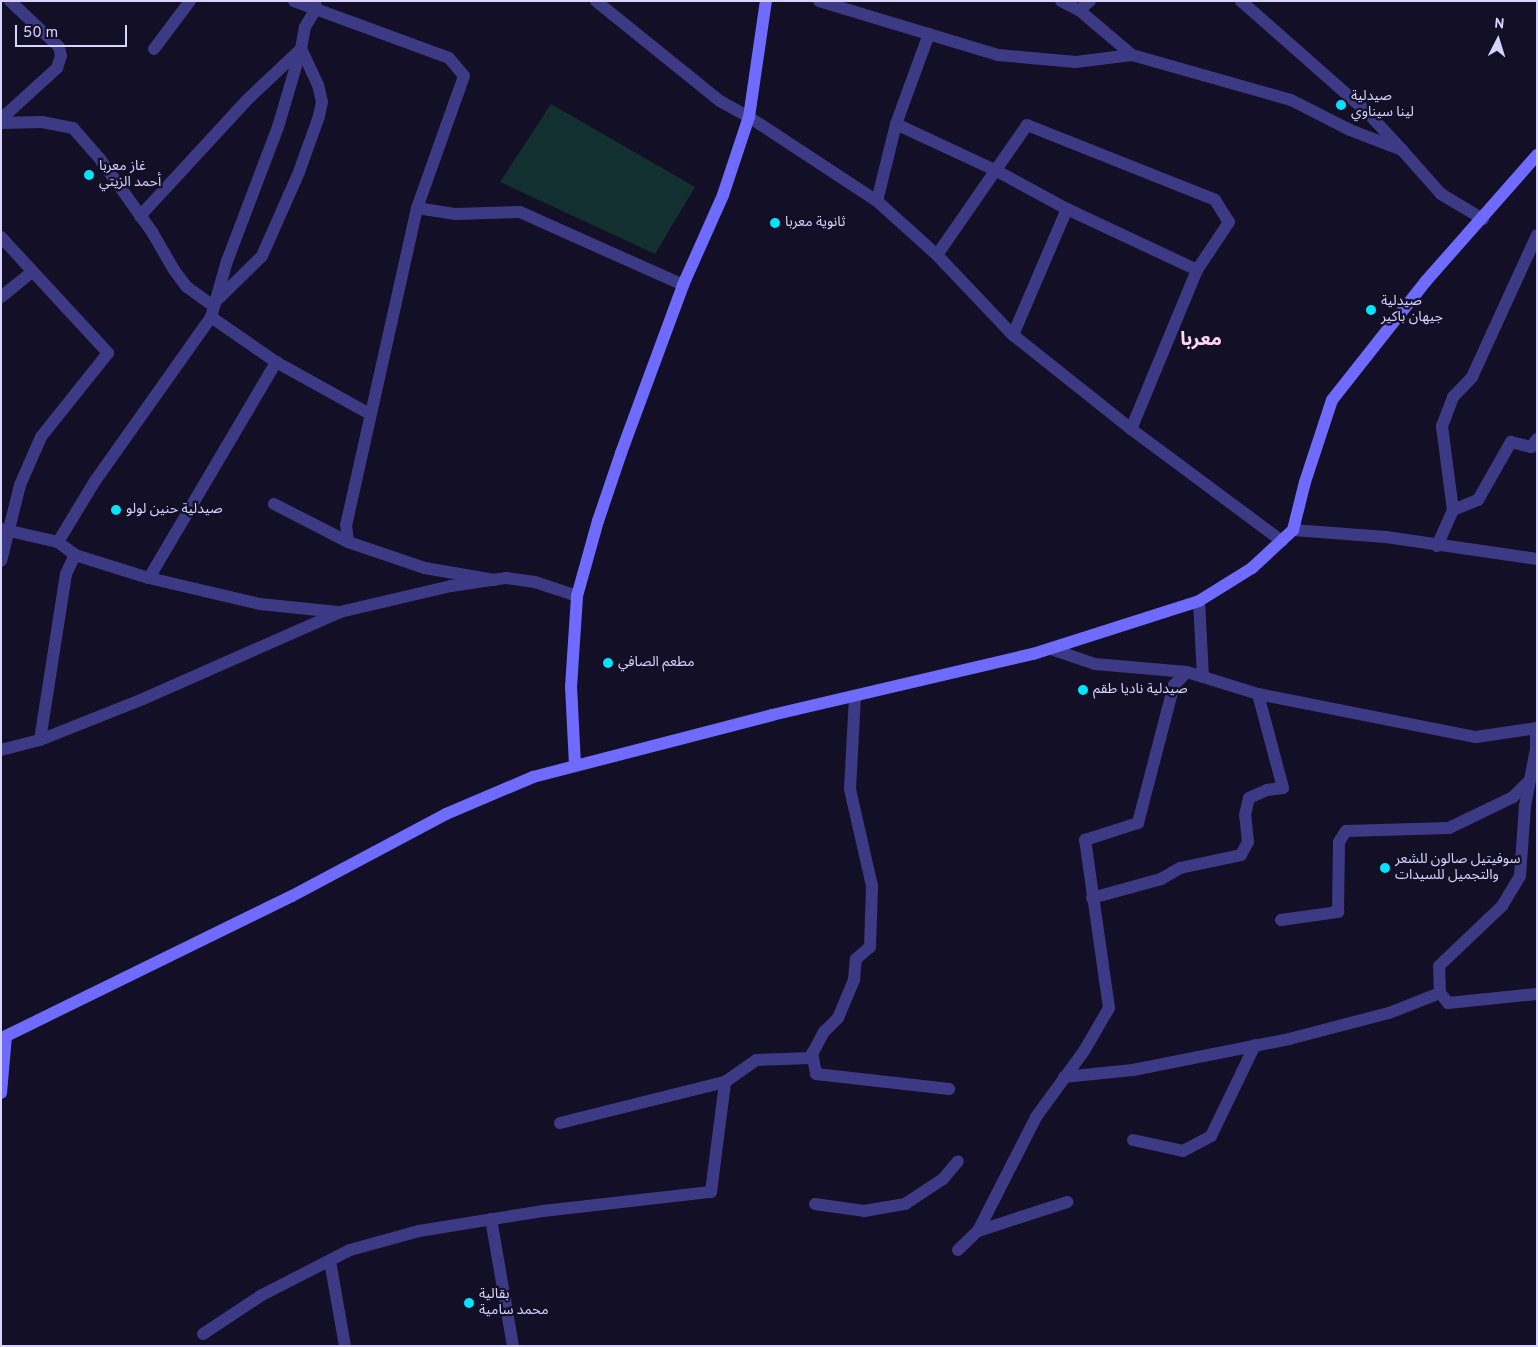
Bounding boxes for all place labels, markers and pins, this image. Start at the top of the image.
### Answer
place label: صيدلية لينا سيناوي [1351,89,1414,121]
marker: صيدلية لينا سيناوي [1335,99,1347,111]
place label: غاز معربا أحمد الزيتي [99,159,161,192]
marker: غاز معربا أحمد الزيتي [83,169,95,181]
place label: ثانوية معربا [785,215,846,231]
marker: ثانوية معربا [769,217,781,229]
place label: صيدلية جيهان باكير [1381,294,1443,326]
marker: صيدلية جيهان باكير [1365,304,1377,316]
place label: صيدلية حنين لولو [126,502,223,518]
marker: صيدلية حنين لولو [110,504,122,516]
place label: مطعم الصافي [618,655,695,671]
marker: مطعم الصافي [602,657,614,669]
place label: صيدلية ناديا طقم [1093,682,1188,698]
marker: صيدلية ناديا طقم [1077,684,1089,696]
place label: سوفيتيل صالون للشعر والتجميل للسيدات [1395,852,1520,884]
marker: سوفيتيل صالون للشعر والتجميل للسيدات [1379,862,1391,874]
place label: بقالية محمد سامية [479,1287,549,1320]
marker: بقالية محمد سامية [463,1297,475,1309]

